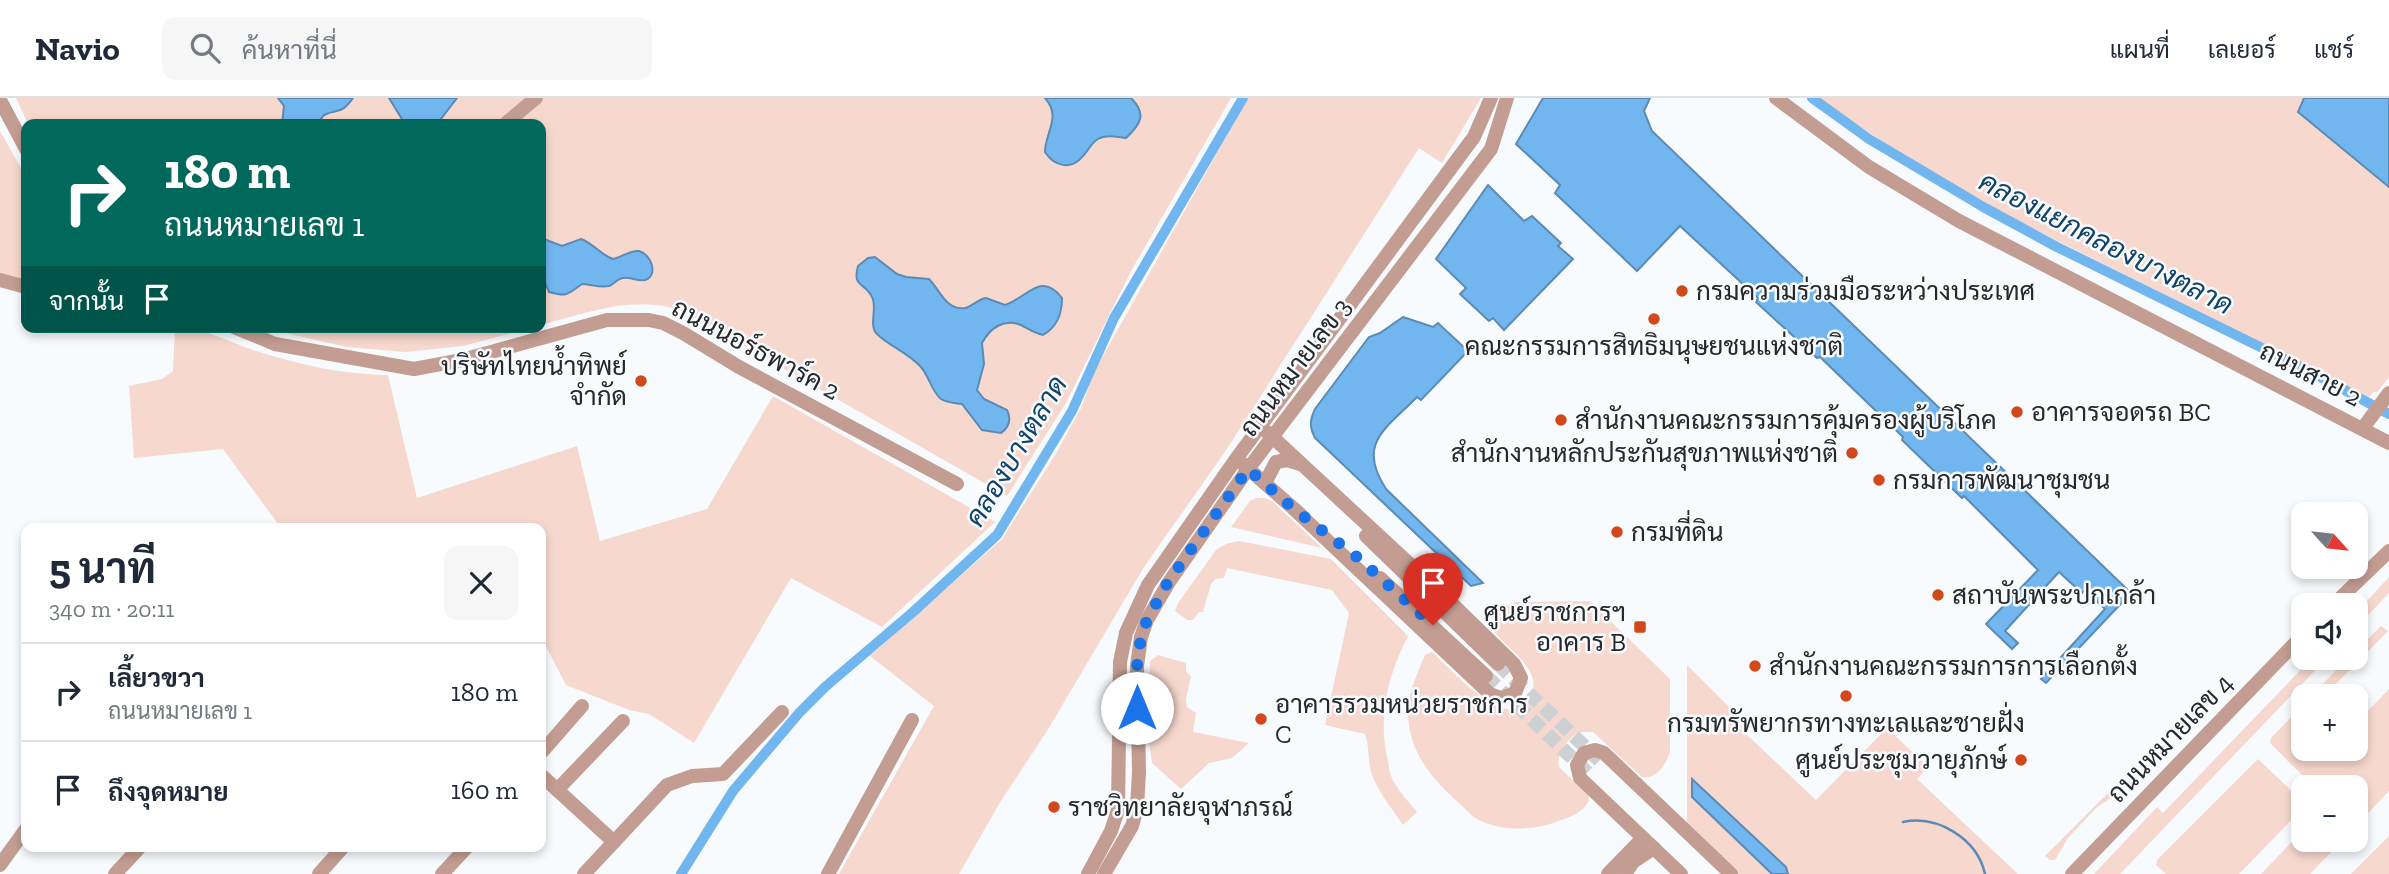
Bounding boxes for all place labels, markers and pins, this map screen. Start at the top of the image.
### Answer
place label: กรมความร่วมมือระหว่างประเทศ [1696,275,2035,307]
marker: กรมความร่วมมือระหว่างประเทศ [1674,283,1690,299]
marker: คณะกรรมการสิทธิมนุษยชนแห่งชาติ [1646,311,1662,327]
place label: คณะกรรมการสิทธิมนุษยชนแห่งชาติ [1465,330,1843,364]
place label: บริษัทไทยน้ำทิพย์ จำกัด [441,345,627,412]
marker: บริษัทไทยน้ำทิพย์ จำกัด [633,373,649,389]
place label: อาคารจอดรถ BC [2031,396,2211,428]
place label: สำนักงานคณะกรรมการคุ้มครองผู้บริโภค [1575,404,1997,438]
marker: อาคารจอดรถ BC [2009,404,2025,420]
marker: สำนักงานคณะกรรมการคุ้มครองผู้บริโภค [1553,412,1569,428]
place label: สำนักงานหลักประกันสุขภาพแห่งชาติ [1451,437,1838,471]
marker: สำนักงานหลักประกันสุขภาพแห่งชาติ [1844,445,1860,461]
place label: กรมการพัฒนาชุมชน [1893,464,2110,498]
marker: กรมการพัฒนาชุมชน [1871,472,1887,488]
place label: กรมที่ดิน [1631,510,1724,548]
marker: กรมที่ดิน [1609,524,1625,540]
pin [1403,553,1463,625]
place label: สถาบันพระปกเกล้า [1952,579,2156,611]
marker: สถาบันพระปกเกล้า [1930,587,1946,603]
place label: ศูนย์ราชการฯ อาคาร B [1484,595,1626,658]
marker: ศูนย์ราชการฯ อาคาร B [1632,619,1648,635]
place label: สำนักงานคณะกรรมการการเลือกตั้ง [1769,644,2138,682]
marker: สำนักงานคณะกรรมการการเลือกตั้ง [1747,658,1763,674]
place label: อาคารรวมหน่วยราชการ C [1275,688,1528,750]
marker: กรมทรัพยากรทางทะเลและชายฝั่ง [1838,688,1854,704]
place label: กรมทรัพยากรทางทะเลและชายฝั่ง [1667,702,2025,739]
marker: อาคารรวมหน่วยราชการ C [1253,711,1269,727]
place label: ศูนย์ประชุมวายุภักษ์ [1795,743,2007,778]
marker: ศูนย์ประชุมวายุภักษ์ [2013,752,2029,768]
place label: ราชวิทยาลัยจุฬาภรณ์ [1068,790,1293,825]
marker: ราชวิทยาลัยจุฬาภรณ์ [1046,799,1062,815]

